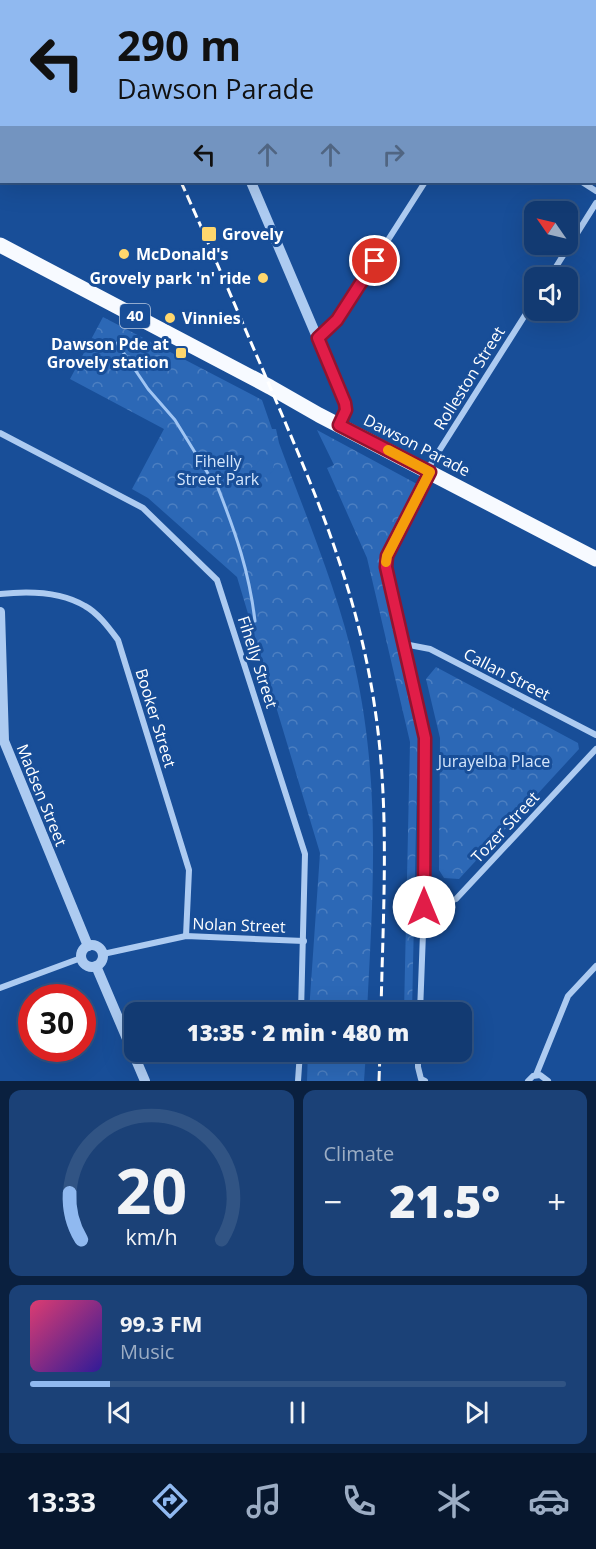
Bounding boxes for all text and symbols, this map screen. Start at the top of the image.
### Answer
text: 290 m [117,16,241,73]
icon: left [18,24,96,102]
text: Dawson Parade [117,70,314,107]
icon: left [188,138,221,171]
icon: ahead [251,138,284,171]
icon: ahead [314,138,347,171]
icon: right [377,138,410,171]
north arrow [524,201,578,255]
map controls [524,201,578,321]
place label: Grovely [222,223,284,245]
marker: Grovely [200,225,218,243]
pin [349,235,400,286]
place label: McDonald's [136,243,229,265]
icon: arrive [358,244,391,277]
marker: McDonald's [117,247,131,261]
place label: Grovely park 'n' ride [90,267,251,289]
button: sound [524,267,578,321]
marker: Grovely park 'n' ride [256,271,270,285]
road number: 40 [120,304,150,328]
place label: Vinnies [182,307,241,329]
marker: Vinnies [163,311,177,325]
street label: Rolleston Street [428,322,510,434]
place label: Dawson Pde at Grovely station [47,333,169,373]
marker: Dawson Pde at Grovely station [174,346,188,360]
street label: Dawson Parade [360,409,474,481]
park label: Fihelly Street Park [177,450,260,490]
street label: Fihelly Street [233,613,283,711]
street label: Callan Street [460,643,554,705]
street label: Booker Street [131,666,182,770]
street label: Madsen Street [12,741,73,850]
park label: Jurayelba Place [436,750,550,772]
street label: Tozer Street [466,786,544,868]
position arrow [392,875,456,939]
street label: Nolan Street [192,912,286,938]
speed limit sign: 30 [18,984,96,1062]
text: 13:35 · 2 min · 480 m [187,1017,409,1047]
text: Climate [324,1140,394,1167]
text: 20 [116,1147,187,1232]
text: 21.5° [389,1170,500,1231]
text: − [324,1179,342,1224]
text: + [547,1179,566,1224]
text: km/h [125,1222,177,1251]
text: 99.3 FM [120,1308,203,1338]
text: Music [120,1338,174,1365]
icon: previous [103,1396,136,1429]
icon: pause [281,1396,314,1429]
icon: next [460,1396,493,1429]
icon: directions [149,1480,191,1522]
icon: music [243,1480,285,1522]
icon: phone [338,1480,380,1522]
icon: climate [433,1480,475,1522]
icon: car [528,1480,570,1522]
text: 13:33 [26,1483,96,1520]

